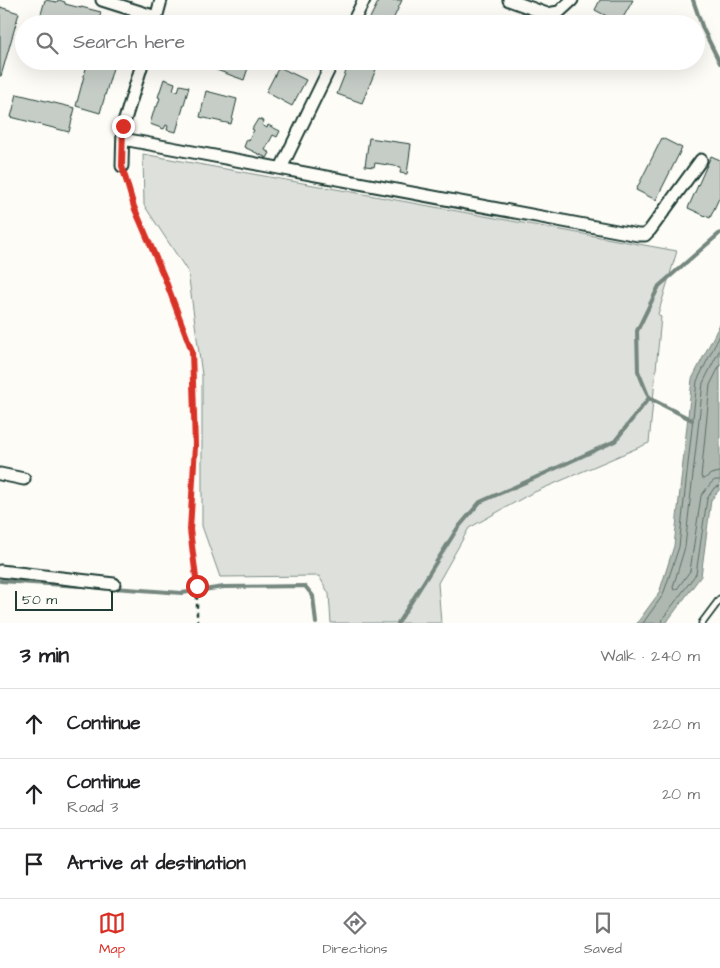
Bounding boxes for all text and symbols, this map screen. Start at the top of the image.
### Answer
search box [15,15,705,70]
icon: search [33,29,61,57]
text: Search here [73,29,185,56]
route end [112,115,135,138]
route start [186,575,209,598]
scale bar [15,588,112,611]
text: 50 m [22,590,57,610]
text: 3 min [20,641,69,670]
text: Walk · 240 m [600,645,700,667]
icon: ahead [20,710,48,738]
text: Continue [67,710,141,737]
text: 220 m [653,713,700,735]
text: Continue [67,769,141,796]
icon: ahead [20,780,48,808]
text: 20 m [662,783,700,805]
text: Road 3 [67,796,118,818]
icon: arrive [20,850,48,878]
text: Arrive at destination [67,850,246,877]
tab: Map [98,909,126,959]
tab: Directions [322,909,387,959]
tab: Saved [584,909,622,959]

